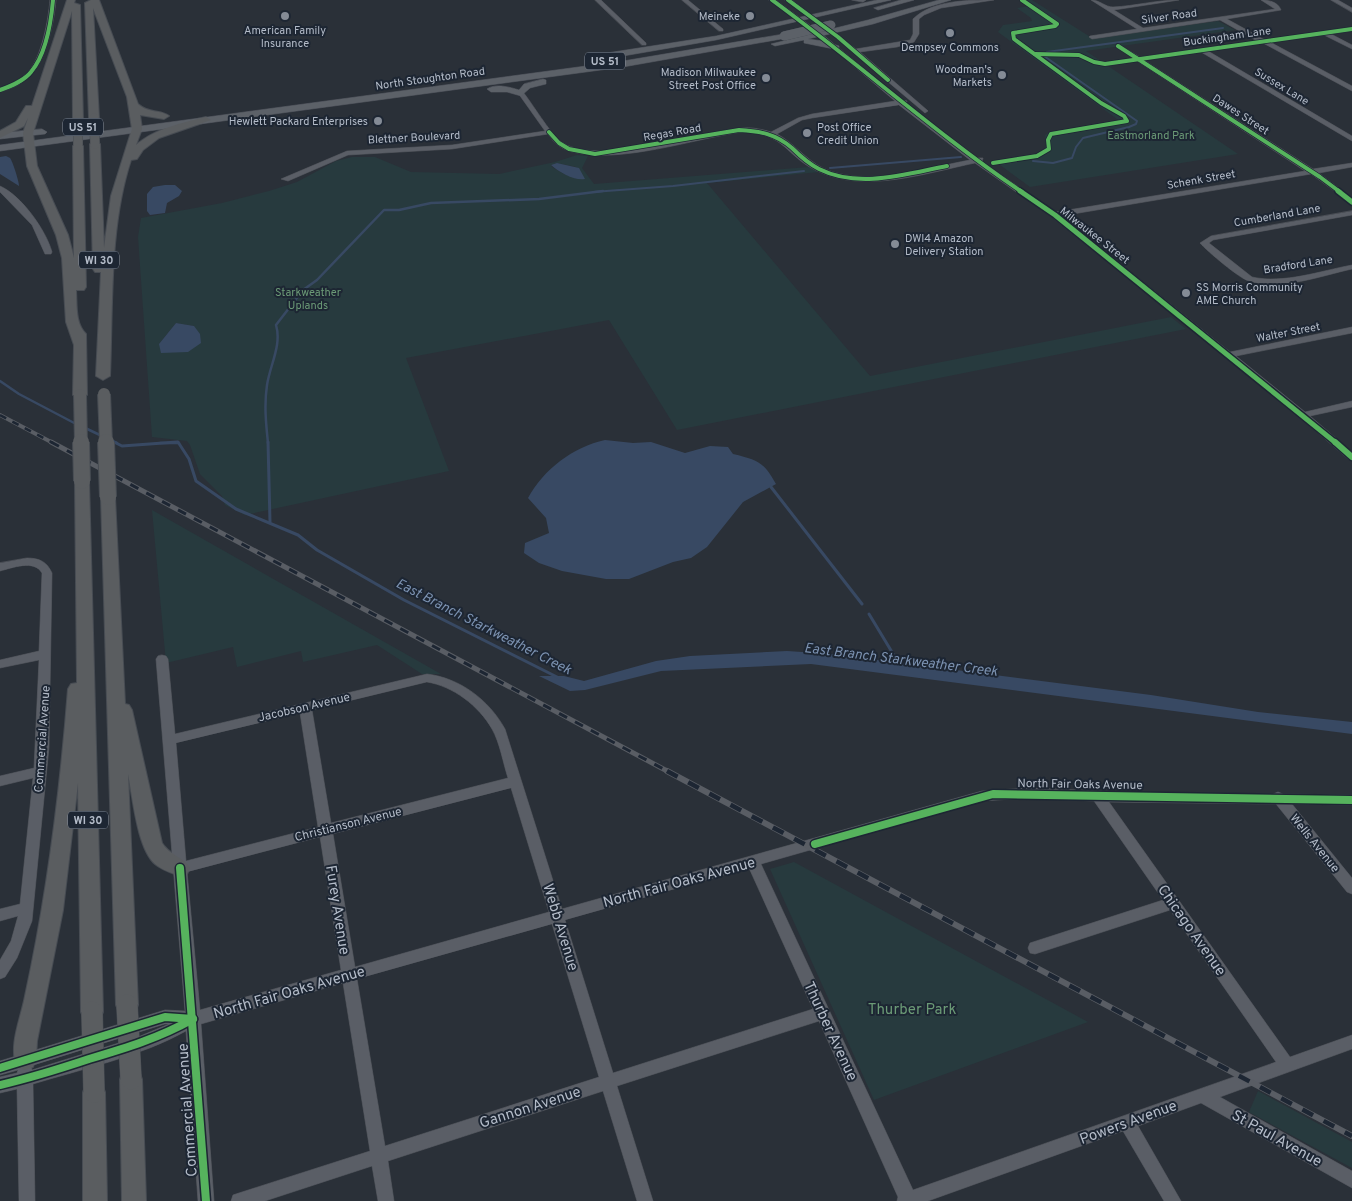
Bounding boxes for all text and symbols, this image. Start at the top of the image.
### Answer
street label: Silver Road [1140,6,1198,28]
marker: American Family Insurance [279,10,291,22]
place label: Meineke [699,10,740,24]
marker: Meineke [744,10,756,22]
place label: American Family Insurance [244,24,326,51]
street label: Buckingham Lane [1182,24,1272,50]
marker: Dempsey Commons [944,27,956,39]
place label: Dempsey Commons [901,41,999,55]
road number: US 51 [585,52,625,70]
place label: Woodman's Markets [935,63,992,90]
street label: North Stoughton Road [374,64,486,94]
street label: Sussex Lane [1252,65,1311,109]
place label: Madison Milwaukee Street Post Office [661,66,756,93]
marker: Woodman's Markets [996,69,1008,81]
marker: Madison Milwaukee Street Post Office [760,72,772,84]
street label: Dawes Street [1210,91,1271,138]
place label: Hewlett Packard Enterprises [229,115,368,129]
marker: Hewlett Packard Enterprises [372,115,384,127]
road number: US 51 [63,118,103,136]
street label: Regas Road [642,121,702,145]
place label: Post Office Credit Union [817,121,879,148]
marker: Post Office Credit Union [801,127,813,139]
street label: Blettner Boulevard [367,129,461,147]
park label: Eastmorland Park [1107,129,1195,143]
street label: Schenk Street [1166,167,1236,193]
street label: Cumberland Lane [1233,201,1322,230]
street label: Milwaukee Street [1057,204,1132,267]
place label: DWI4 Amazon Delivery Station [905,232,984,259]
marker: DWI4 Amazon Delivery Station [889,238,901,250]
road number: WI 30 [79,252,119,268]
street label: Bradford Lane [1262,253,1334,277]
place label: SS Morris Community AME Church [1196,281,1303,308]
park label: Starkweather Uplands [275,286,342,313]
marker: SS Morris Community AME Church [1180,287,1192,299]
street label: Walter Street [1255,320,1321,346]
water label: East Branch Starkweather Creek [393,576,575,680]
water label: East Branch Starkweather Creek [803,640,1000,681]
street label: Commercial Avenue [31,685,55,793]
street label: Jacobson Avenue [257,690,352,726]
street label: North Fair Oaks Avenue [1017,776,1143,794]
street label: Christianson Avenue [293,804,403,846]
street label: Wells Avenue [1286,811,1343,876]
road number: WI 30 [68,812,108,828]
street label: North Fair Oaks Avenue [601,854,758,913]
street label: Furey Avenue [320,864,353,957]
street label: Webb Avenue [537,881,582,973]
street label: Chicago Avenue [1152,881,1229,980]
street label: North Fair Oaks Avenue [211,963,367,1024]
street label: Thurber Avenue [798,979,861,1084]
park label: Thurber Park [868,1001,956,1020]
street label: Commercial Avenue [174,1042,203,1177]
street label: Gannon Avenue [477,1083,584,1134]
street label: Powers Avenue [1077,1097,1180,1150]
street label: St Paul Avenue [1228,1107,1325,1172]

